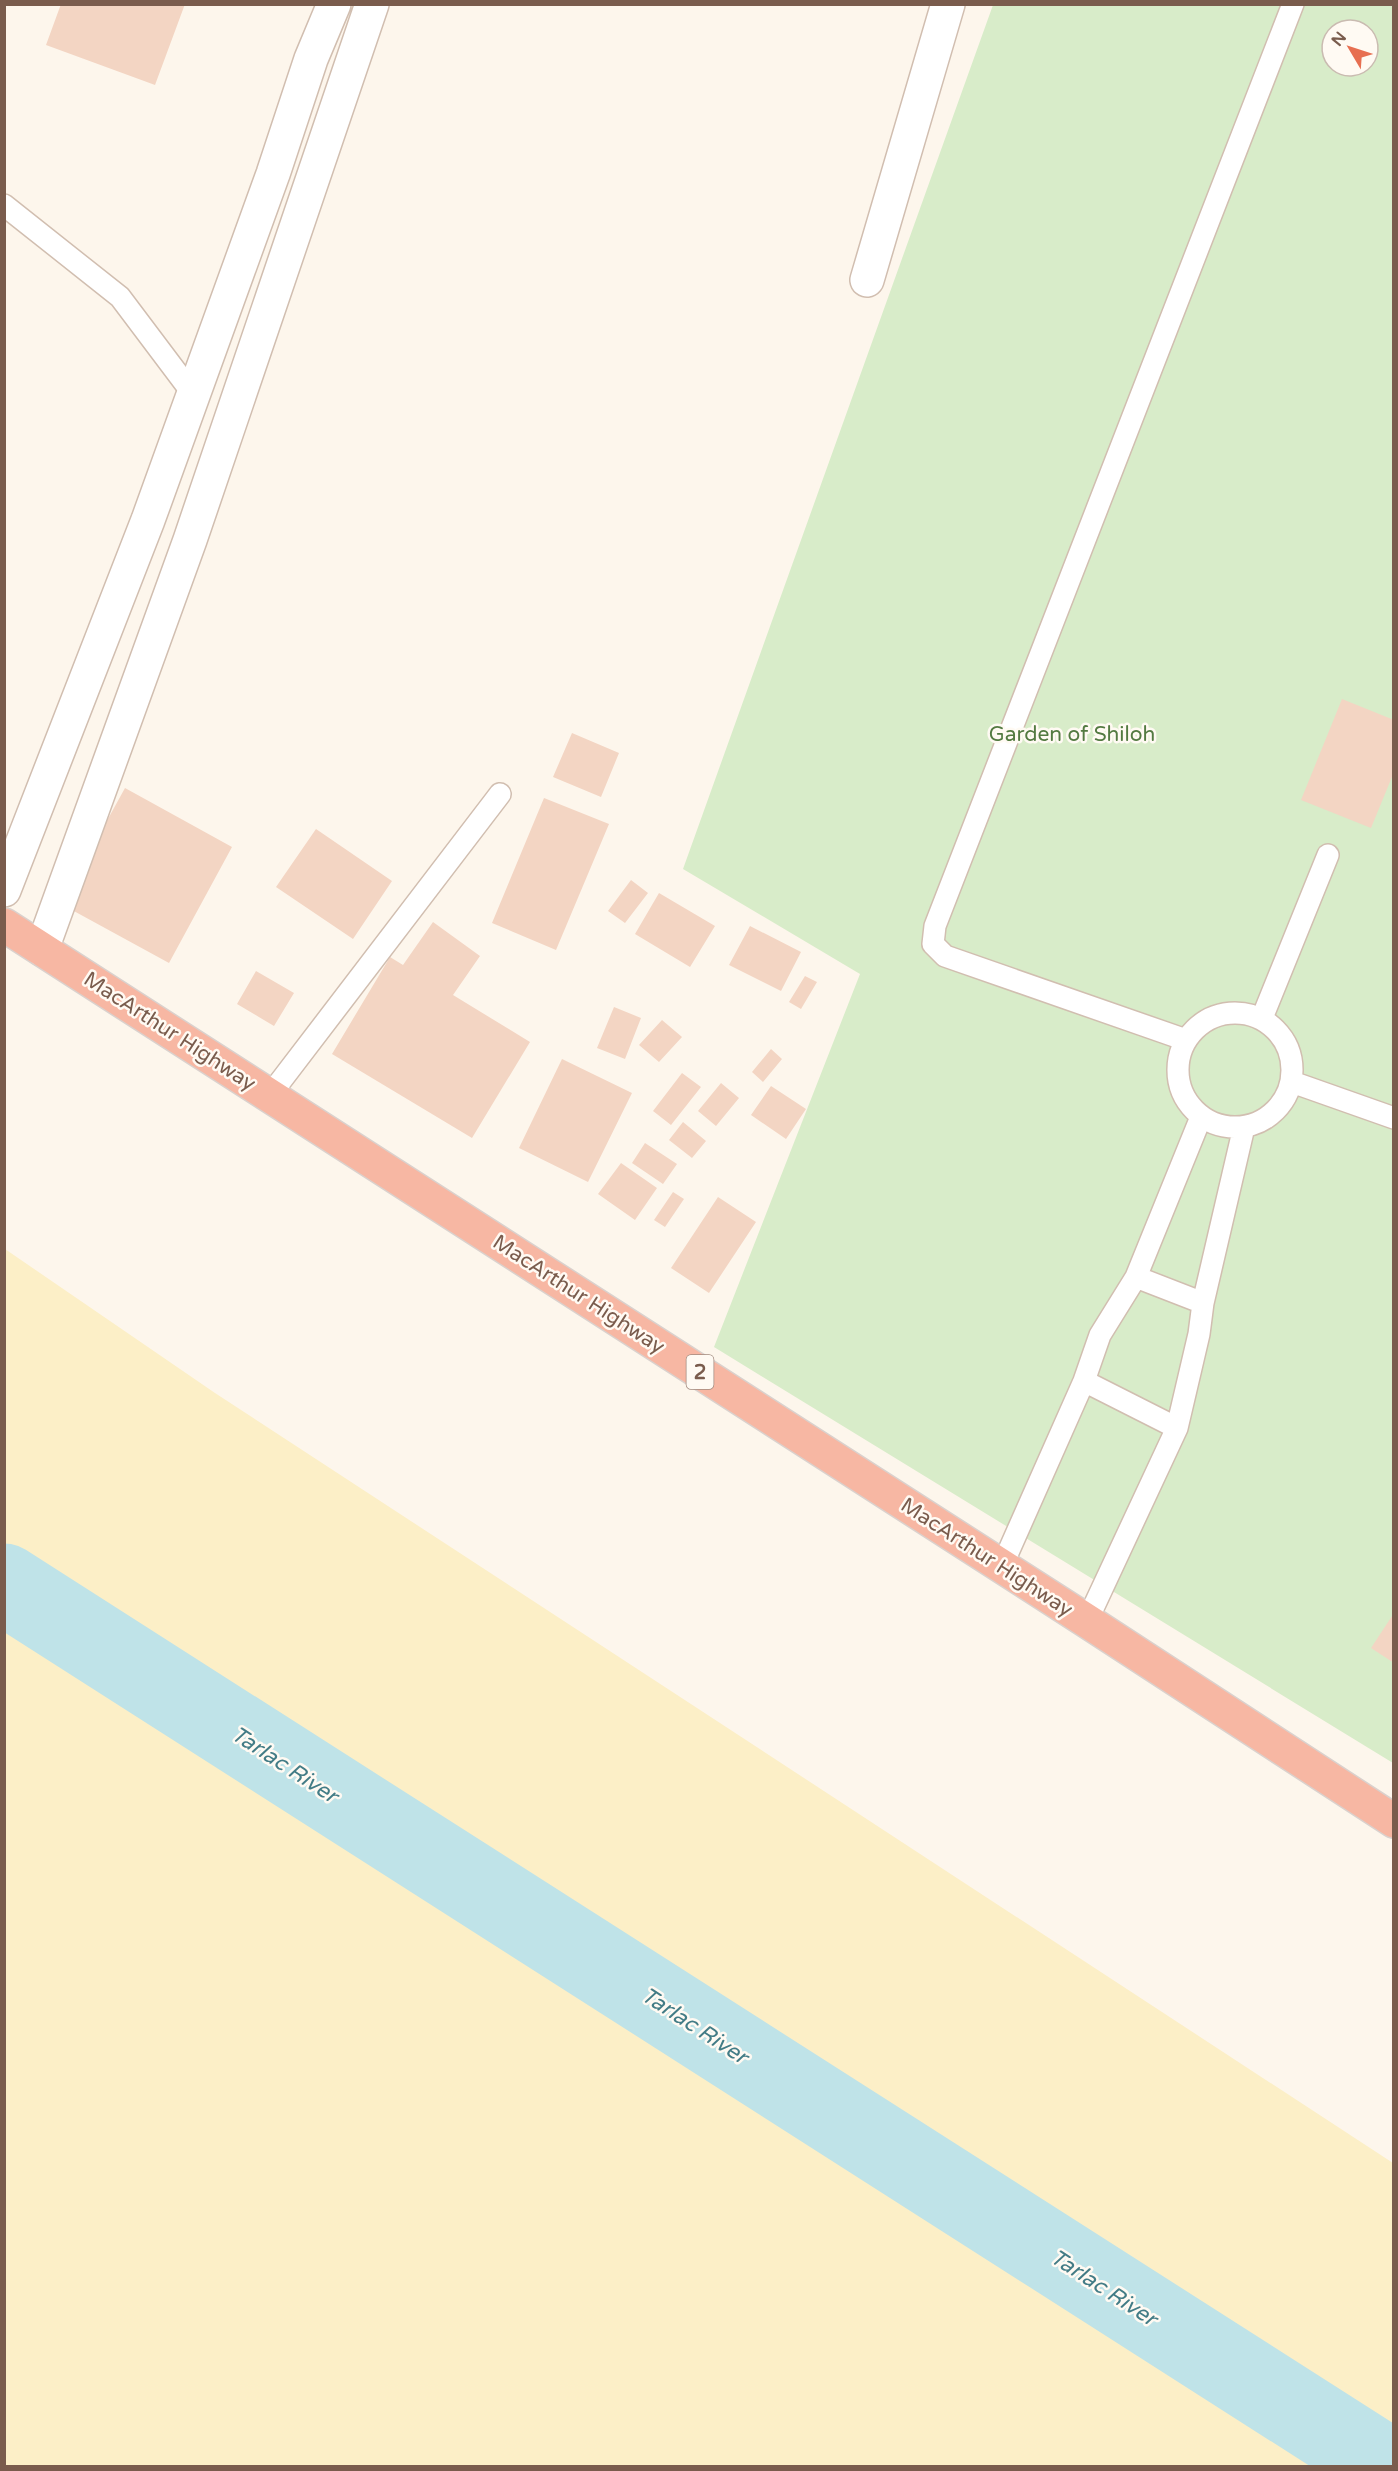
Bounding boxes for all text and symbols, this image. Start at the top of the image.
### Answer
north arrow [1320,18,1380,78]
text: N [1327,28,1351,50]
park label: Garden of Shiloh [989,722,1155,747]
street label: MacArthur Highway [79,966,260,1096]
street label: MacArthur Highway [488,1229,669,1359]
road number: 2 [686,1355,714,1389]
street label: MacArthur Highway [896,1492,1077,1622]
water label: Tarlac River [227,1721,345,1810]
water label: Tarlac River [637,1982,755,2071]
water label: Tarlac River [1046,2244,1164,2333]

